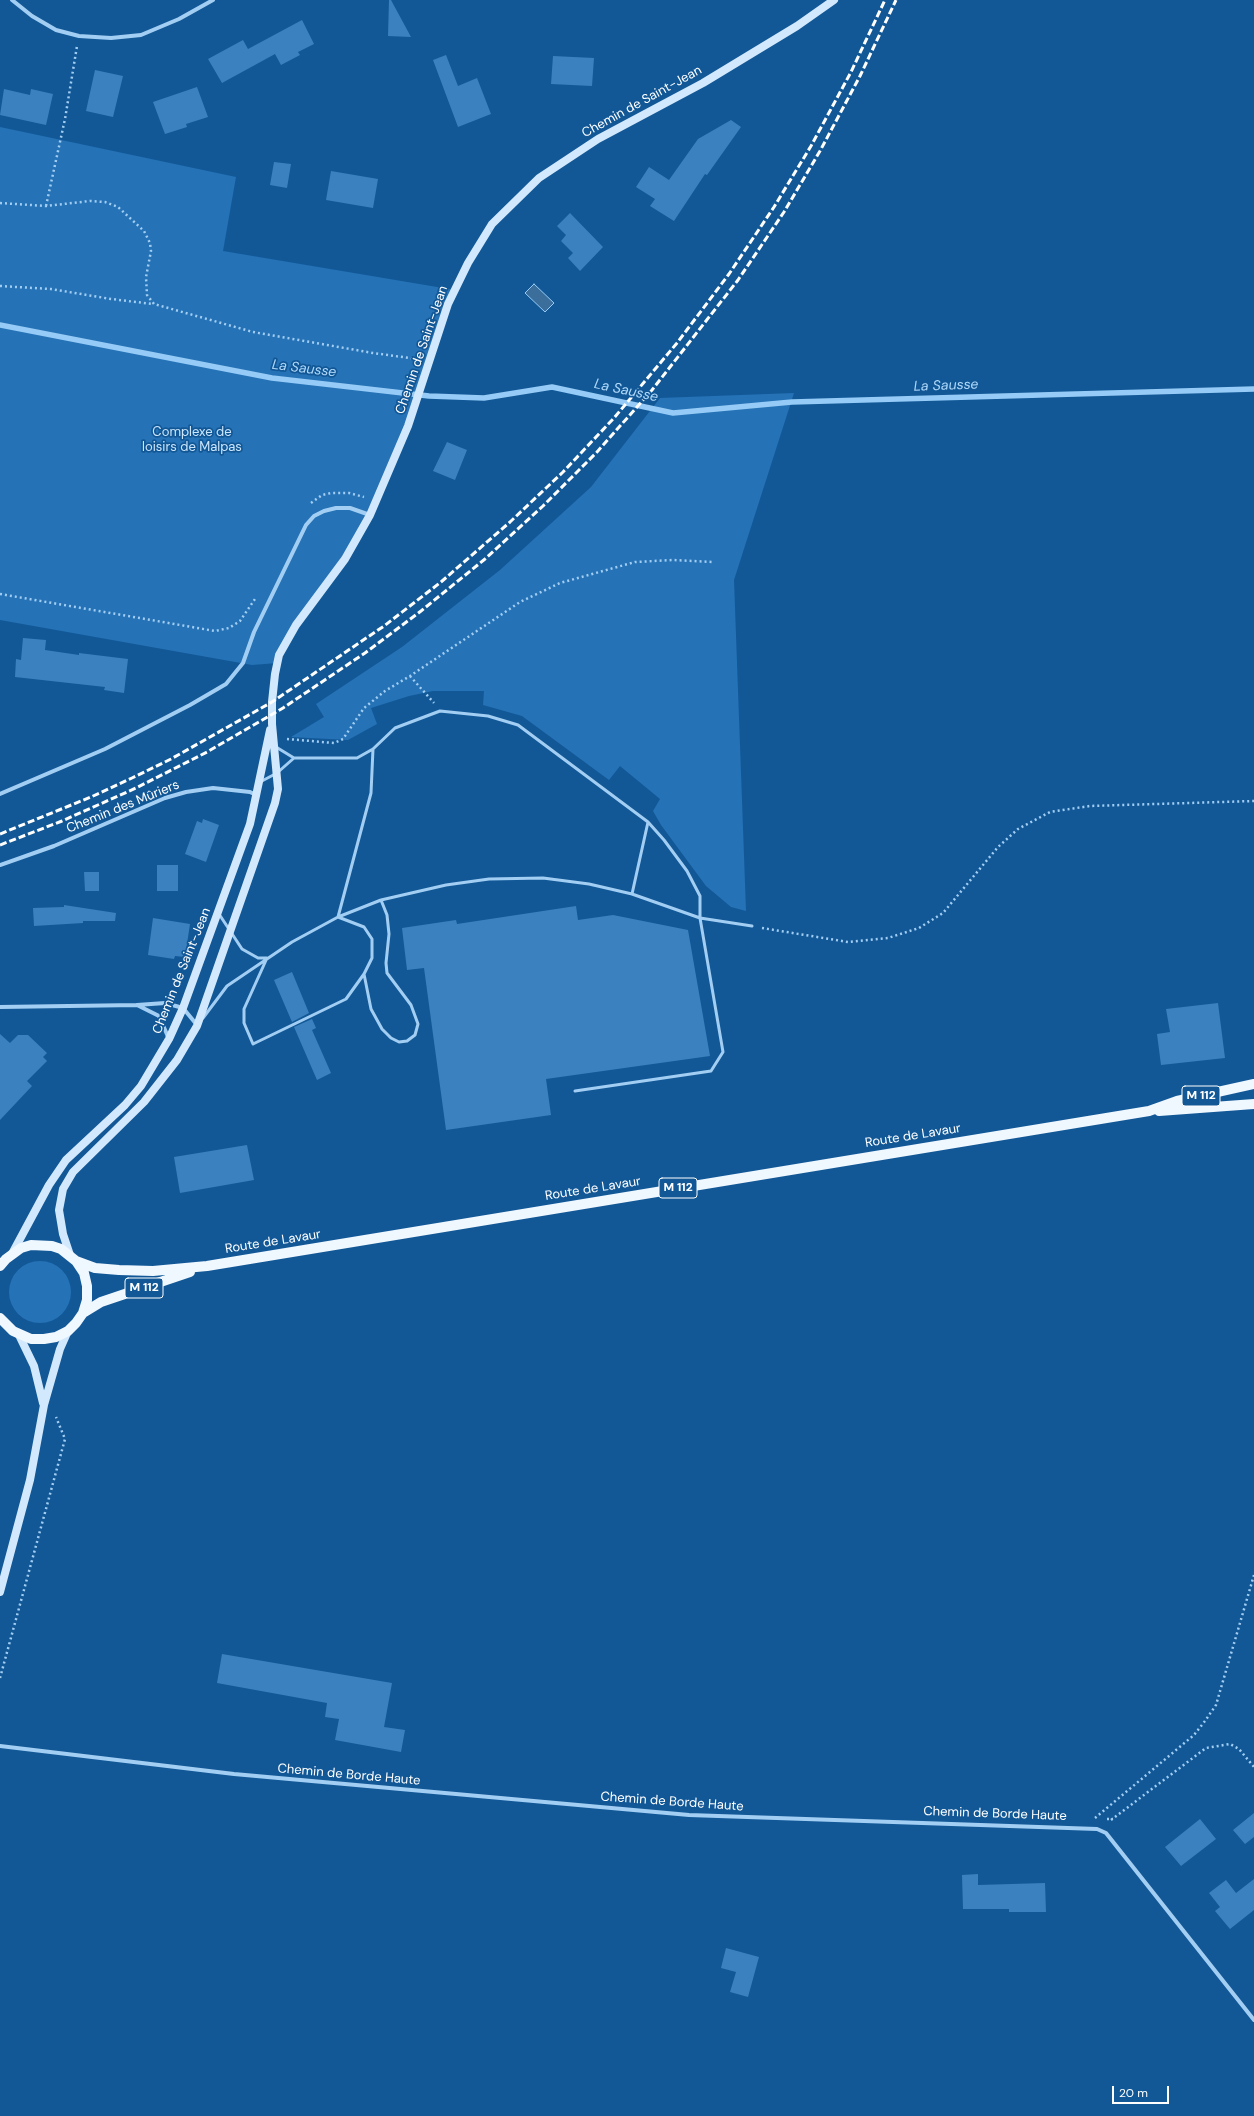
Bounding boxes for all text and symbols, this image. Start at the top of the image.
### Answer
street label: Chemin de Saint-Jean [579,63,705,141]
street label: Chemin de Saint-Jean [393,284,451,416]
water label: La Sausse [271,357,337,381]
water label: La Sausse [593,376,659,406]
water label: La Sausse [913,376,979,396]
park label: Complexe de loisirs de Malpas [142,425,242,456]
street label: Chemin des Mûriers [64,777,182,837]
street label: Chemin de Saint-Jean [150,906,214,1036]
road number: M 112 [1182,1086,1220,1106]
street label: Route de Lavaur [864,1121,962,1151]
street label: Route de Lavaur [544,1174,642,1204]
road number: M 112 [659,1178,697,1198]
street label: Route de Lavaur [224,1227,322,1257]
road number: M 112 [125,1278,163,1298]
street label: Chemin de Borde Haute [277,1761,421,1789]
street label: Chemin de Borde Haute [600,1789,744,1815]
street label: Chemin de Borde Haute [923,1804,1067,1824]
scale bar [1114,2078,1171,2104]
text: 20 m [1119,2085,1148,2101]

